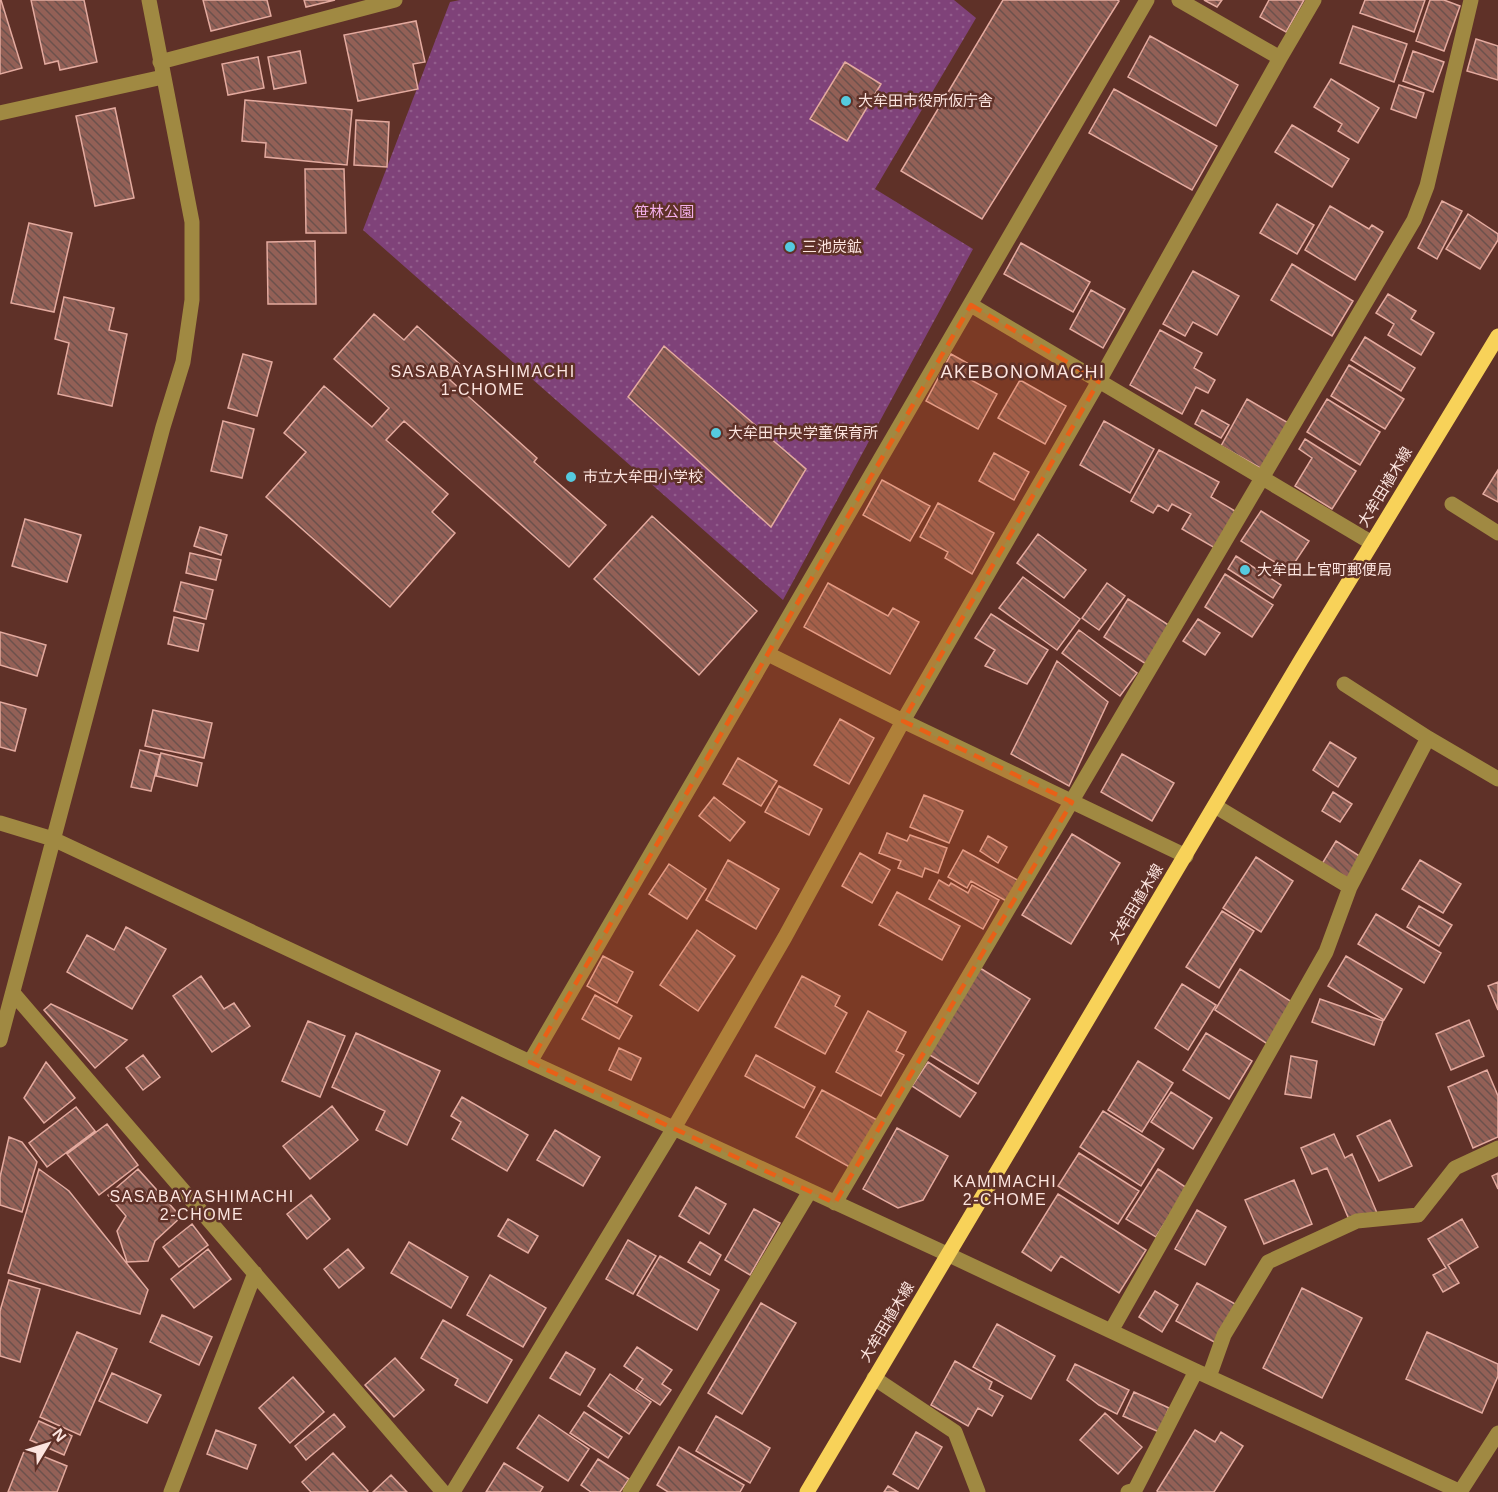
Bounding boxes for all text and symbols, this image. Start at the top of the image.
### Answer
place label: 大牟田市役所仮庁舎 [858,92,993,109]
marker: 大牟田市役所仮庁舎 [839,94,853,108]
park label: 笹林公園 [634,203,694,220]
place label: 三池炭鉱 [802,238,862,255]
marker: 三池炭鉱 [783,240,797,254]
district label: AKEBONOMACHI [940,362,1106,382]
district label: SASABAYASHIMACHI 1-CHOME [390,363,576,398]
place label: 大牟田中央学童保育所 [728,424,878,441]
marker: 大牟田中央学童保育所 [709,426,723,440]
street label: 大牟田植木線 [1354,444,1415,530]
place label: 市立大牟田小学校 [583,468,703,485]
marker: 市立大牟田小学校 [564,470,578,484]
place label: 大牟田上官町郵便局 [1257,561,1392,578]
marker: 大牟田上官町郵便局 [1238,563,1252,577]
street label: 大牟田植木線 [1105,861,1166,947]
district label: KAMIMACHI 2-CHOME [953,1173,1057,1208]
district label: SASABAYASHIMACHI 2-CHOME [109,1188,295,1223]
street label: 大牟田植木線 [856,1279,917,1365]
north arrow [18,1414,78,1474]
text: N [49,1425,70,1445]

